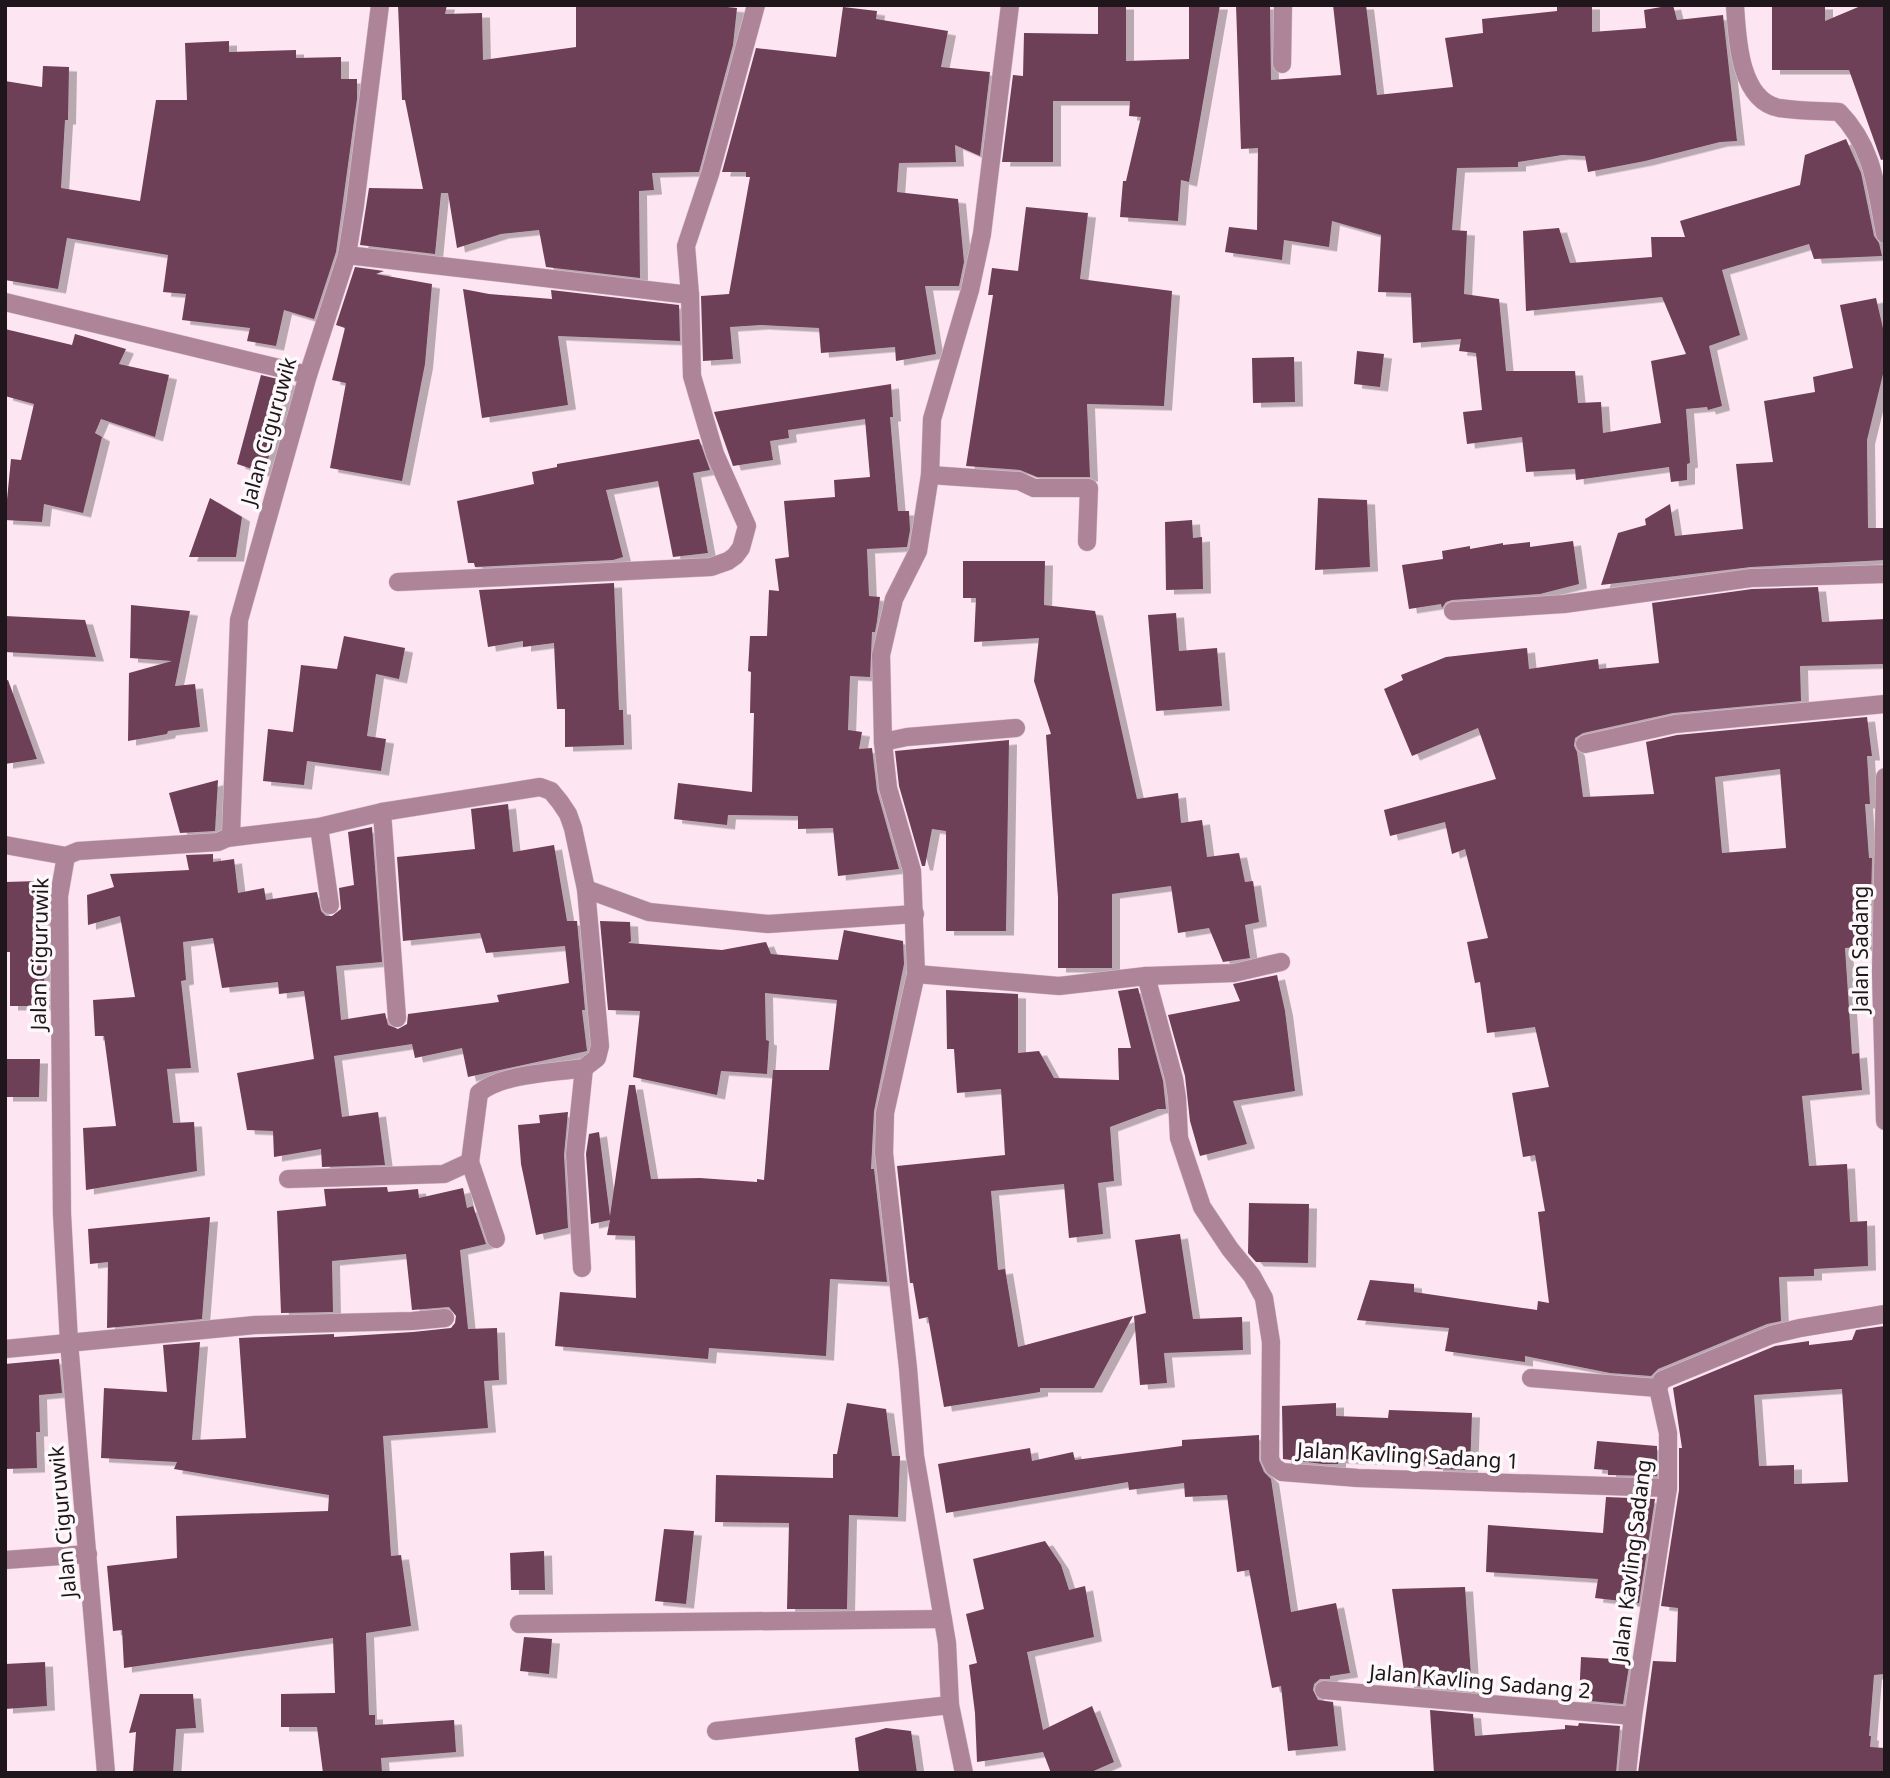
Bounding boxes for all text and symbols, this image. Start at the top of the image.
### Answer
street label: Jalan Ciguruwik [233,353,303,510]
street label: Jalan Ciguruwik [24,877,54,1032]
street label: Jalan Sadang [1846,885,1874,1015]
street label: Jalan Kavling Sadang 1 [1294,1435,1520,1475]
street label: Jalan Ciguruwik [41,1444,83,1601]
street label: Jalan Kavling Sadang [1604,1458,1657,1666]
street label: Jalan Kavling Sadang 2 [1366,1657,1592,1705]

